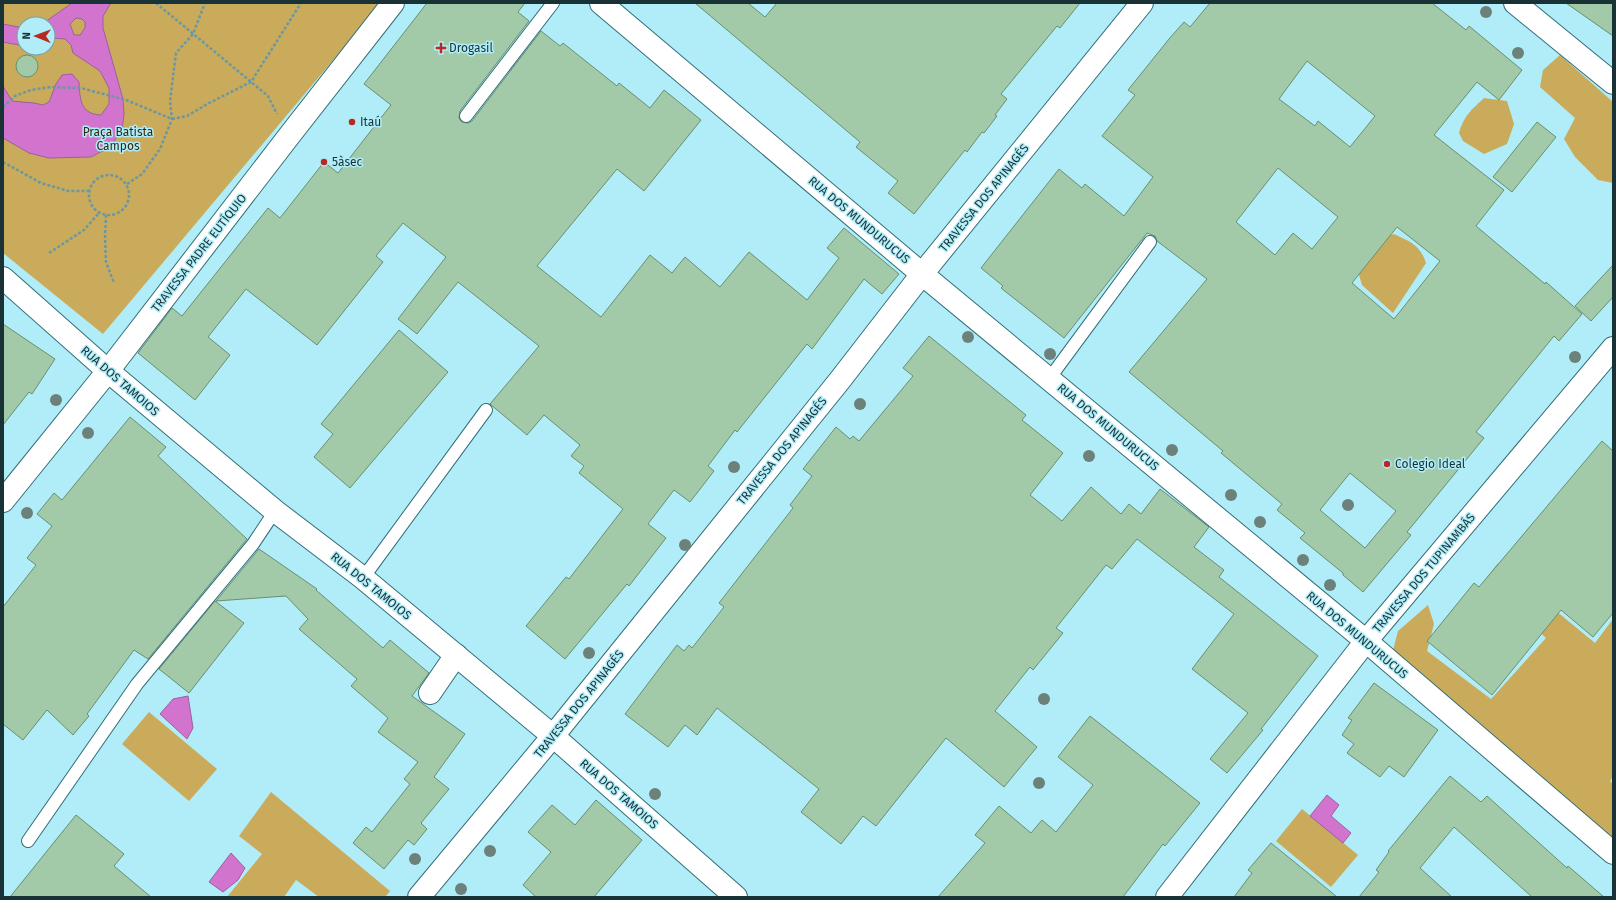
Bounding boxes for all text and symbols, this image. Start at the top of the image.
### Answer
north arrow [16,16,56,56]
text: N [20,32,33,40]
place label: Drogasil [449,41,493,55]
marker: Drogasil [436,43,446,53]
place label: Itaú [360,115,381,129]
marker: Itaú [347,117,357,127]
park label: Praça Batista Campos [83,125,153,153]
street label: TRAVESSA DOS APINAGÉS [935,140,1032,255]
place label: 5àsec [332,155,363,169]
marker: 5àsec [319,157,329,167]
street label: RUA DOS MUNDURUCUS [805,173,913,267]
street label: TRAVESSA PADRE EUTÍQUIO [148,191,249,315]
street label: RUA DOS TAMOIOS [78,343,162,419]
street label: RUA DOS MUNDURUCUS [1054,380,1162,474]
street label: TRAVESSA DOS APINAGÉS [733,393,830,508]
place label: Colegio Ideal [1395,457,1466,471]
marker: Colegio Ideal [1382,459,1392,469]
street label: TRAVESSA DOS TUPINAMBÁS [1369,509,1478,636]
street label: RUA DOS TAMOIOS [328,549,414,623]
street label: RUA DOS MUNDURUCUS [1303,588,1411,682]
street label: TRAVESSA DOS APINAGÉS [530,646,627,761]
street label: RUA DOS TAMOIOS [577,756,661,832]

